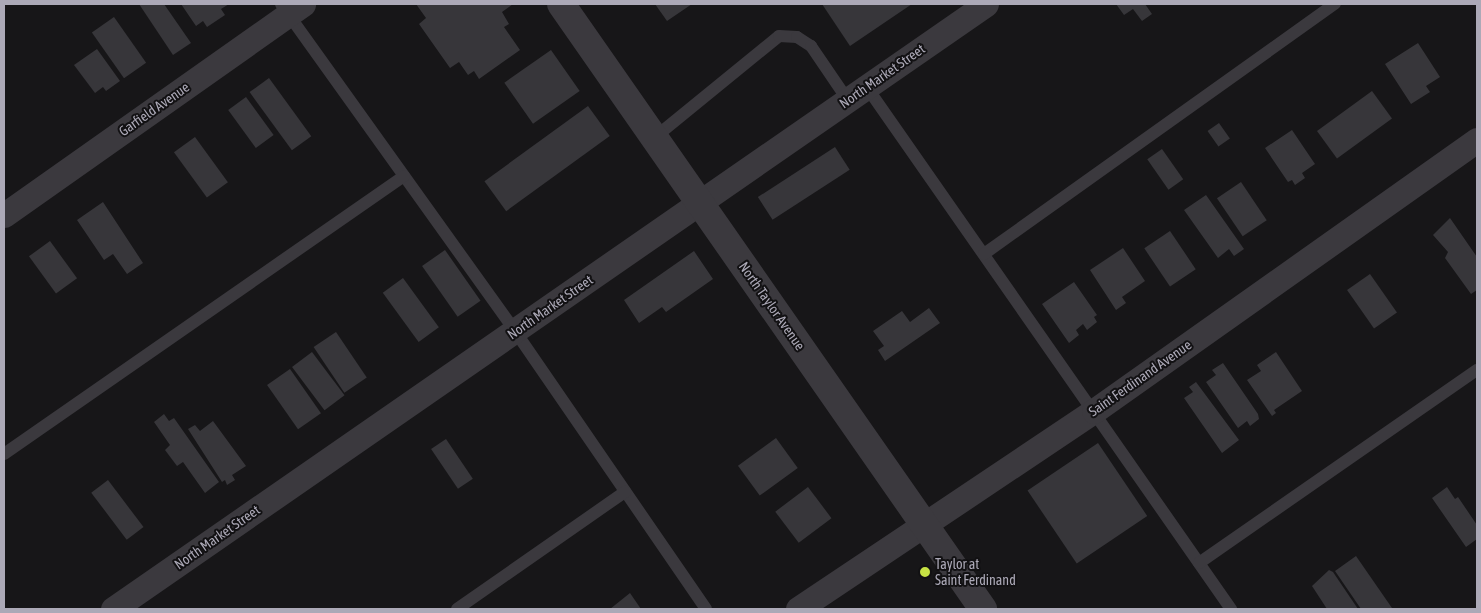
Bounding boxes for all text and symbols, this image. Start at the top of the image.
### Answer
street label: North Market Street [836,40,928,112]
street label: Garfield Avenue [116,79,192,139]
street label: North Taylor Avenue [735,259,809,353]
street label: North Market Street [504,271,596,343]
street label: Saint Ferdinand Avenue [1085,336,1195,420]
street label: North Market Street [171,501,263,573]
place label: Taylor at Saint Ferdinand [935,556,1016,588]
marker: Taylor at Saint Ferdinand [919,566,931,578]

